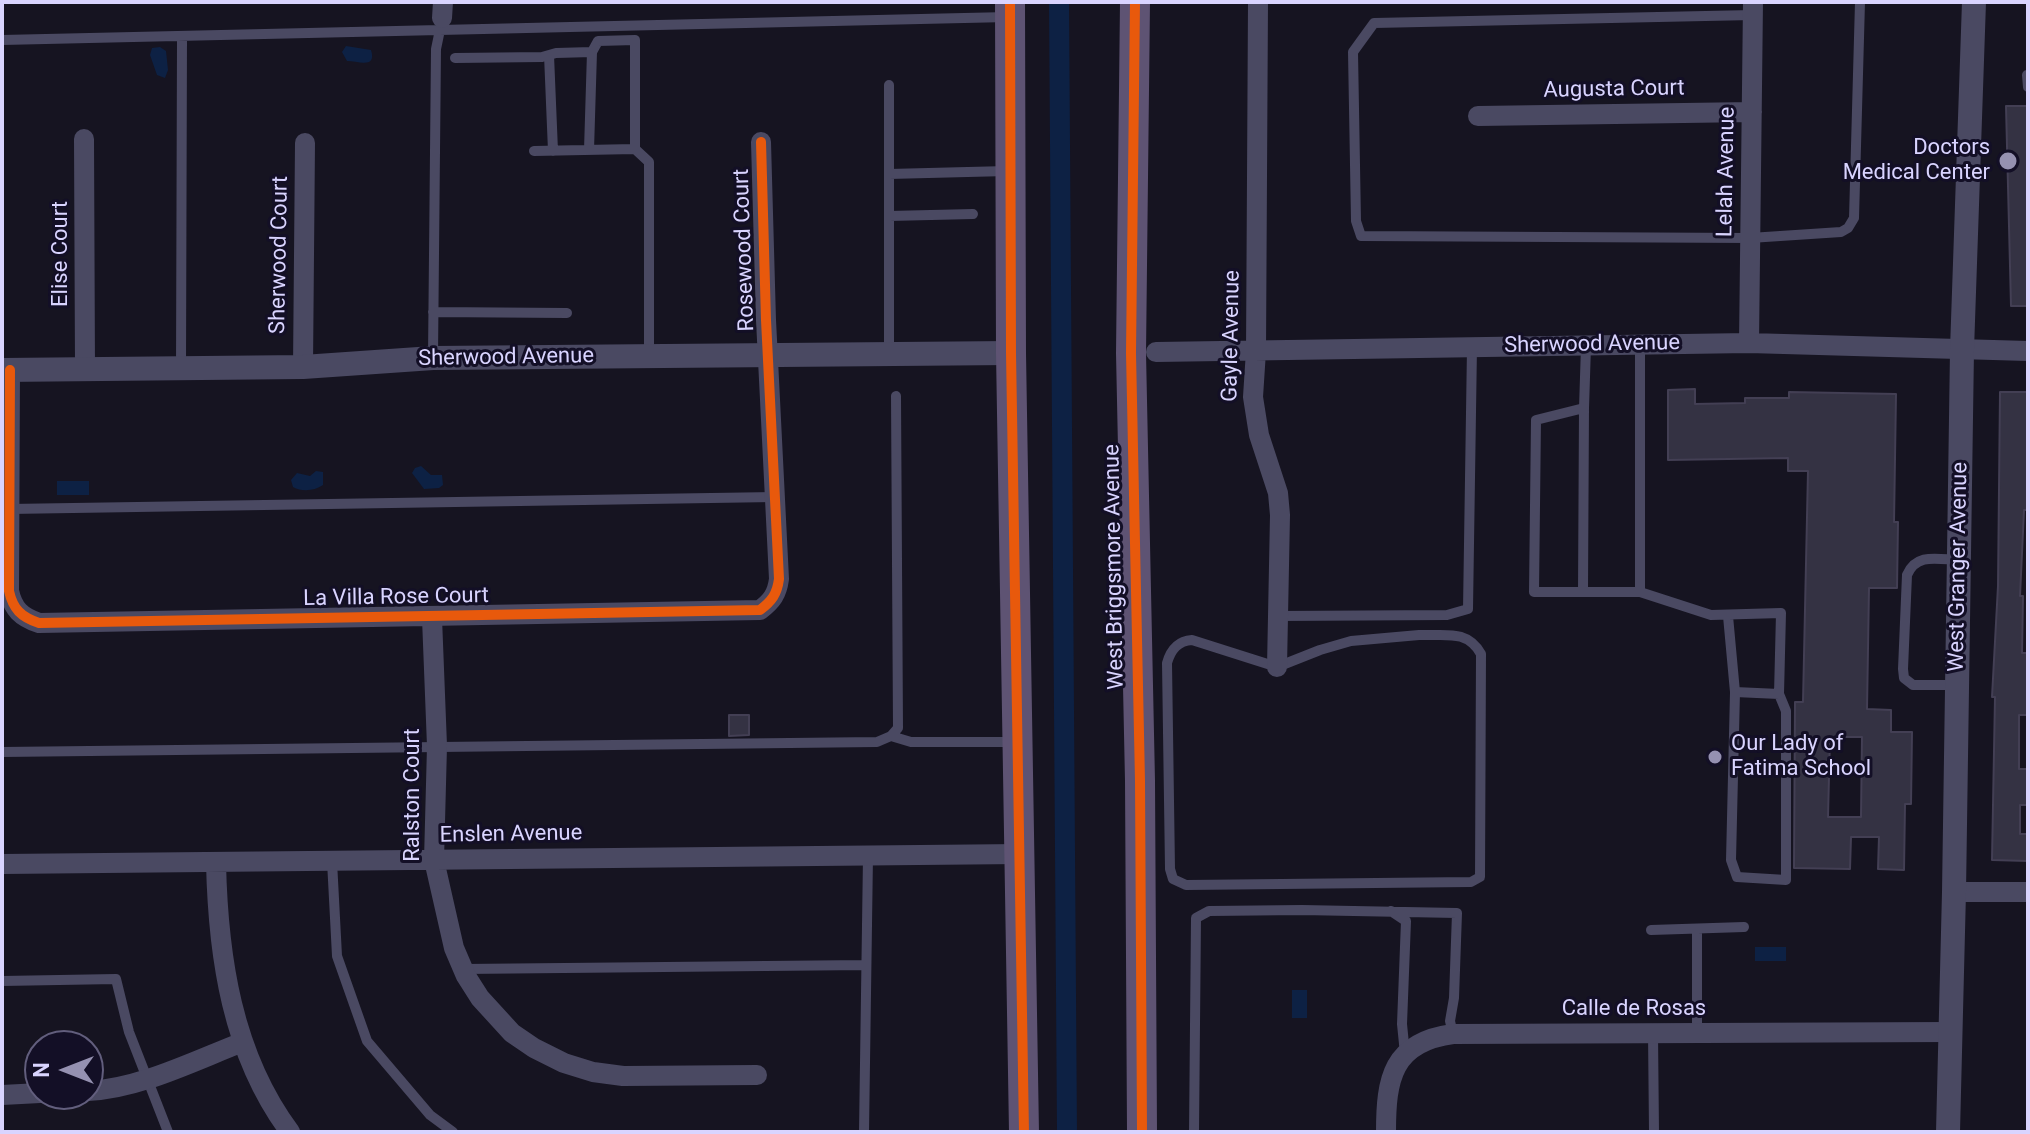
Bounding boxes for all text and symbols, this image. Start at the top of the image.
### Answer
street label: Augusta Court [1543,76,1685,104]
street label: Lelah Avenue [1713,107,1741,237]
place label: Doctors Medical Center [1843,135,1990,186]
marker: Doctors Medical Center [1997,150,2019,172]
street label: Rosewood Court [729,168,761,332]
street label: Sherwood Court [265,176,295,334]
street label: Elise Court [48,201,74,307]
street label: Gayle Avenue [1218,270,1246,402]
street label: Sherwood Avenue [1504,330,1680,360]
street label: Sherwood Avenue [418,343,594,373]
street label: West Briggsmore Avenue [1100,444,1130,690]
street label: West Granger Avenue [1944,462,1974,672]
street label: La Villa Rose Court [303,583,489,613]
street label: Ralston Court [400,728,426,862]
place label: Our Lady of Fatima School [1731,731,1871,782]
marker: Our Lady of Fatima School [1706,748,1724,766]
street label: Enslen Avenue [439,821,583,849]
street label: Calle de Rosas [1562,996,1706,1022]
north arrow [24,1030,104,1110]
text: N [29,1062,54,1078]

